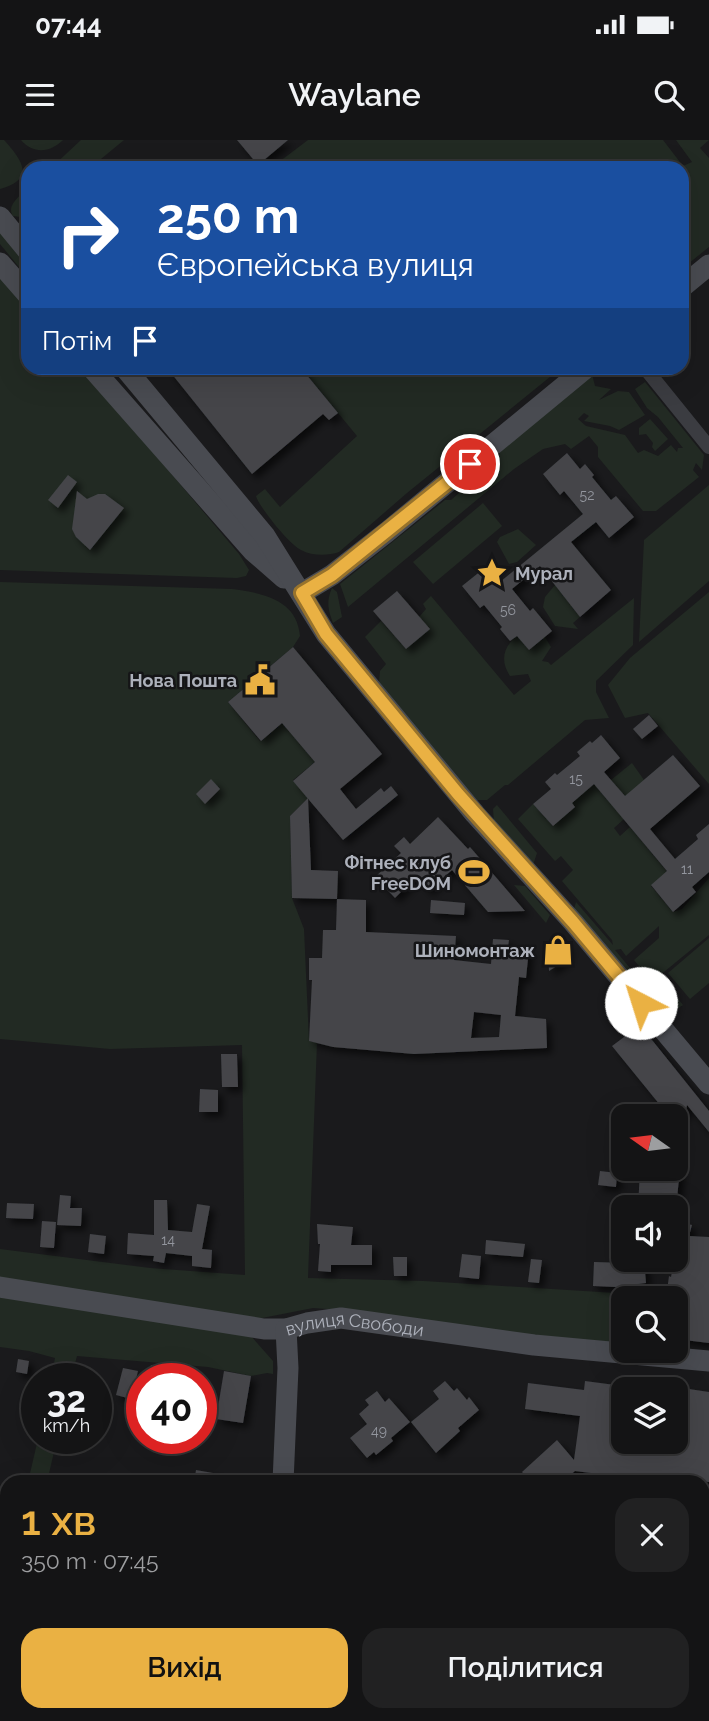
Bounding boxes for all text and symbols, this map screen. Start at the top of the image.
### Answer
text: 07:44 [35,10,102,40]
icon: menu [21,76,59,114]
text: Waylane [288,76,421,113]
icon: search [650,76,688,114]
text: 250 m [157,187,299,244]
icon: right [42,189,133,280]
text: Європейська вулиця [157,246,474,283]
icon: arrive [126,322,164,360]
text: Потім [42,326,112,356]
pin [440,434,500,494]
icon: arrive [451,445,489,483]
house number: 52 [580,487,594,503]
place icon: Мурал [475,556,509,590]
place label: Мурал [515,563,573,584]
house number: 56 [500,602,516,618]
public building icon: Нова Пошта [243,663,277,697]
place label: Нова Пошта [129,670,237,691]
house number: 15 [569,771,583,787]
place label: Фітнес клуб FreeDOM [344,852,451,894]
sports icon: Фітнес клуб FreeDOM [457,855,491,889]
house number: 11 [681,861,693,877]
shop icon: Шиномонтаж [541,933,575,967]
place label: Шиномонтаж [415,940,536,961]
position arrow [604,966,678,1040]
north arrow [611,1104,688,1181]
map controls [611,1104,688,1454]
button: sound [611,1195,688,1272]
house number: 14 [161,1232,175,1248]
button: search [611,1286,688,1363]
street label: вулиця Свободи [283,1307,425,1340]
speed limit sign: 40 [126,1363,217,1454]
button: layers [611,1377,688,1454]
text: 32 [47,1379,86,1420]
text: km/h [43,1415,90,1436]
house number: 49 [371,1423,387,1439]
text: 1 хв [21,1496,96,1545]
button: close [615,1498,689,1572]
text: 350 m · 07:45 [21,1547,159,1574]
button: Вихід [21,1628,348,1708]
button: Поділитися [362,1628,689,1708]

